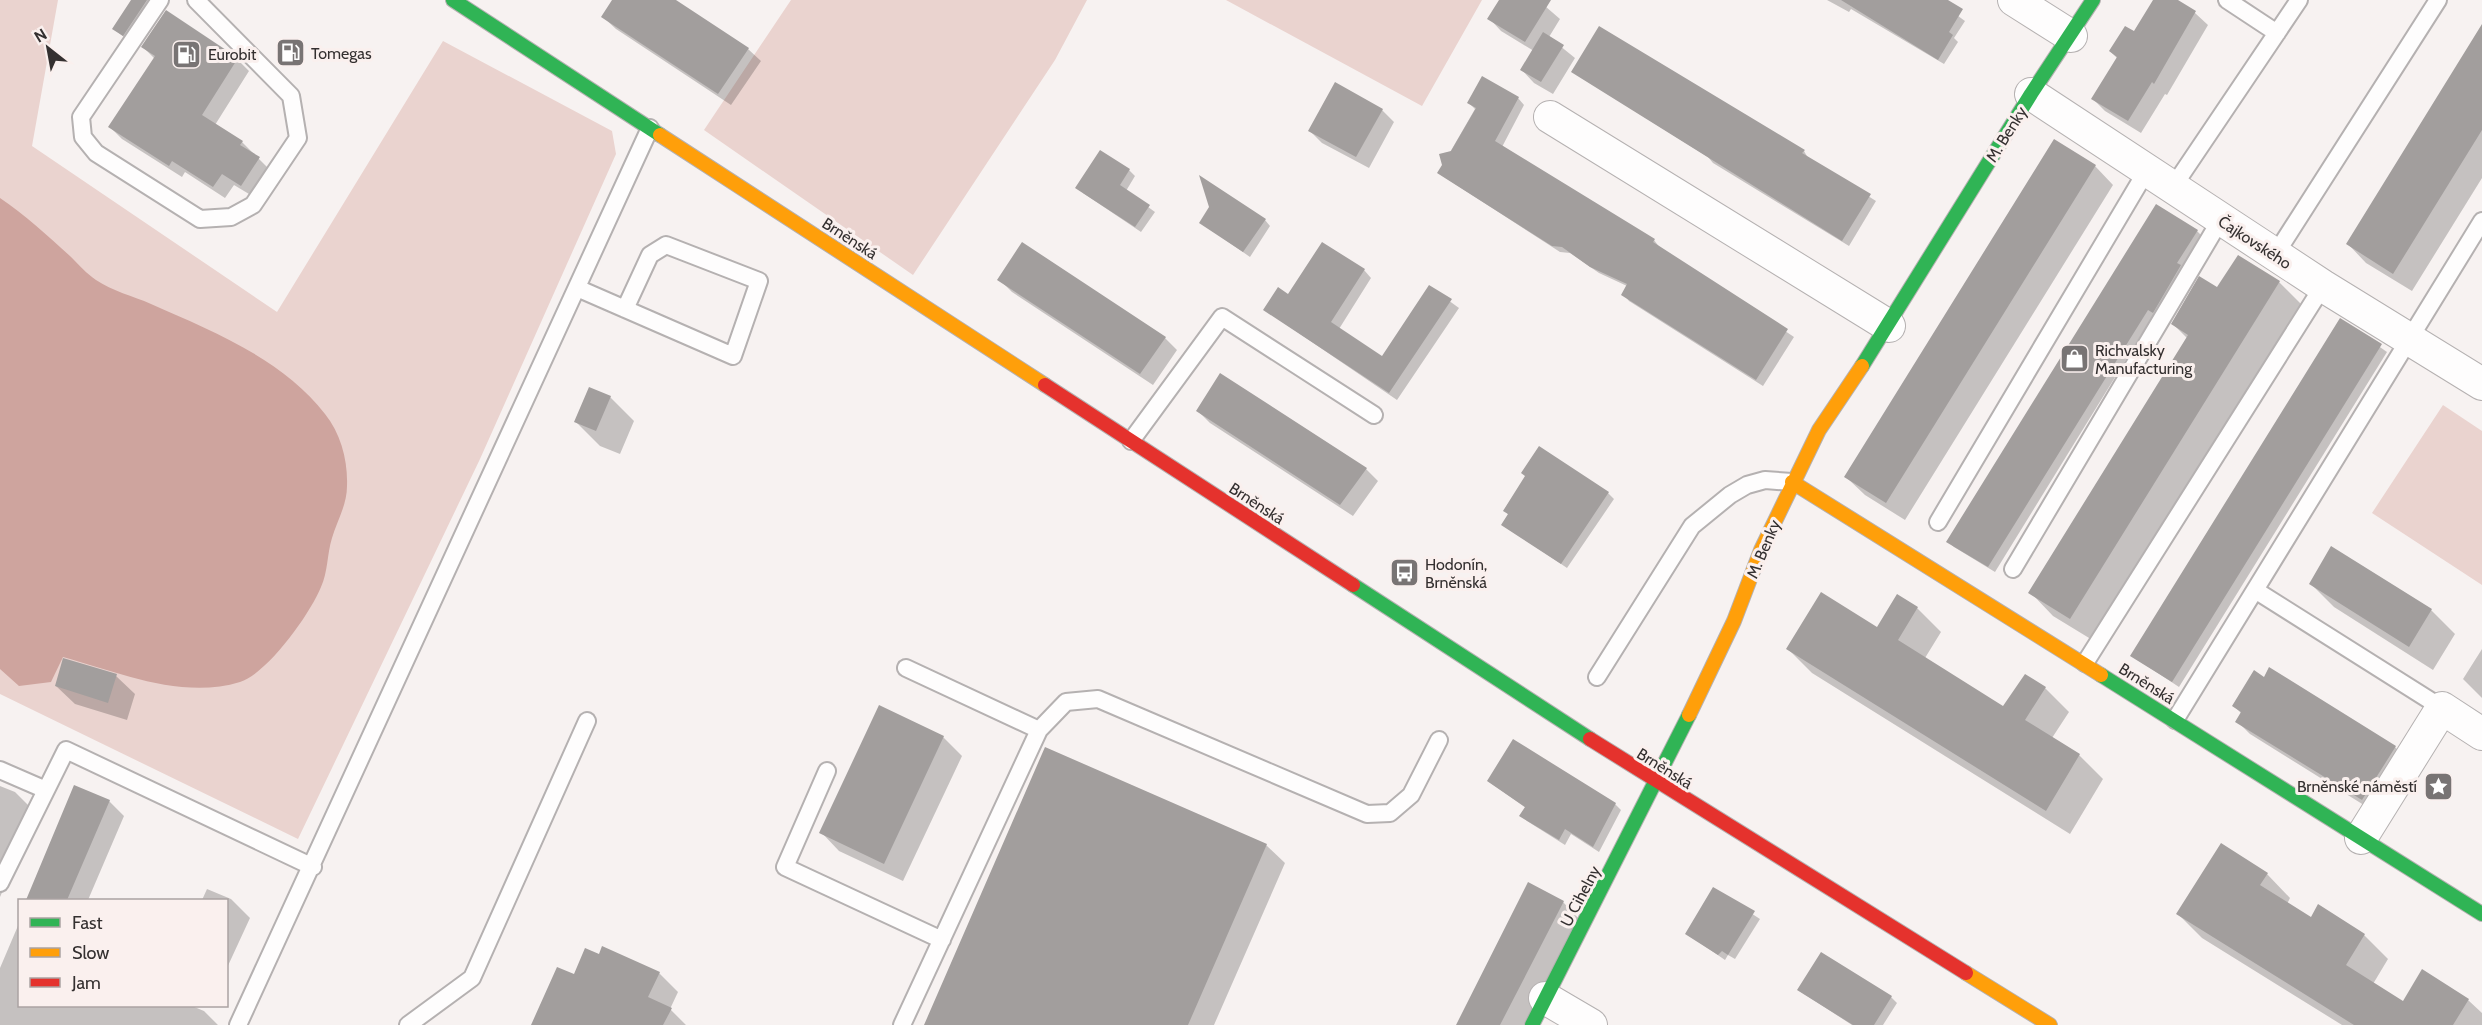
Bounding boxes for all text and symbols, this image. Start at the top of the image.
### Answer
north arrow [18,18,78,78]
text: N [31,25,50,47]
fuel station icon: Tomegas [274,37,306,69]
fuel station icon: Eurobit [171,38,203,70]
place label: Tomegas [311,44,372,63]
place label: Eurobit [208,45,257,64]
street label: M. Benky [1982,103,2031,166]
street label: Čajkovského [2215,212,2295,273]
street label: Brněnská [819,214,881,263]
place label: Richvalsky Manufacturing [2095,341,2193,378]
shop icon: Richvalsky Manufacturing [2058,343,2090,375]
street label: Brněnská [1226,479,1288,528]
street label: M. Benky [1743,517,1784,581]
place label: Hodonín, Brněnská [1425,555,1487,592]
bus stop icon: Hodonín, Brněnská [1388,557,1420,589]
street label: Brněnská [2115,659,2178,708]
street label: Brněnská [1633,744,1696,793]
place icon: Brněnské náměstí [2422,770,2454,802]
place label: Brněnské náměstí [2297,777,2418,796]
street label: U Cihelny [1556,862,1604,930]
legend [18,899,228,1007]
text: Fast [72,912,103,934]
text: Slow [72,942,109,964]
text: Jam [71,972,101,994]

